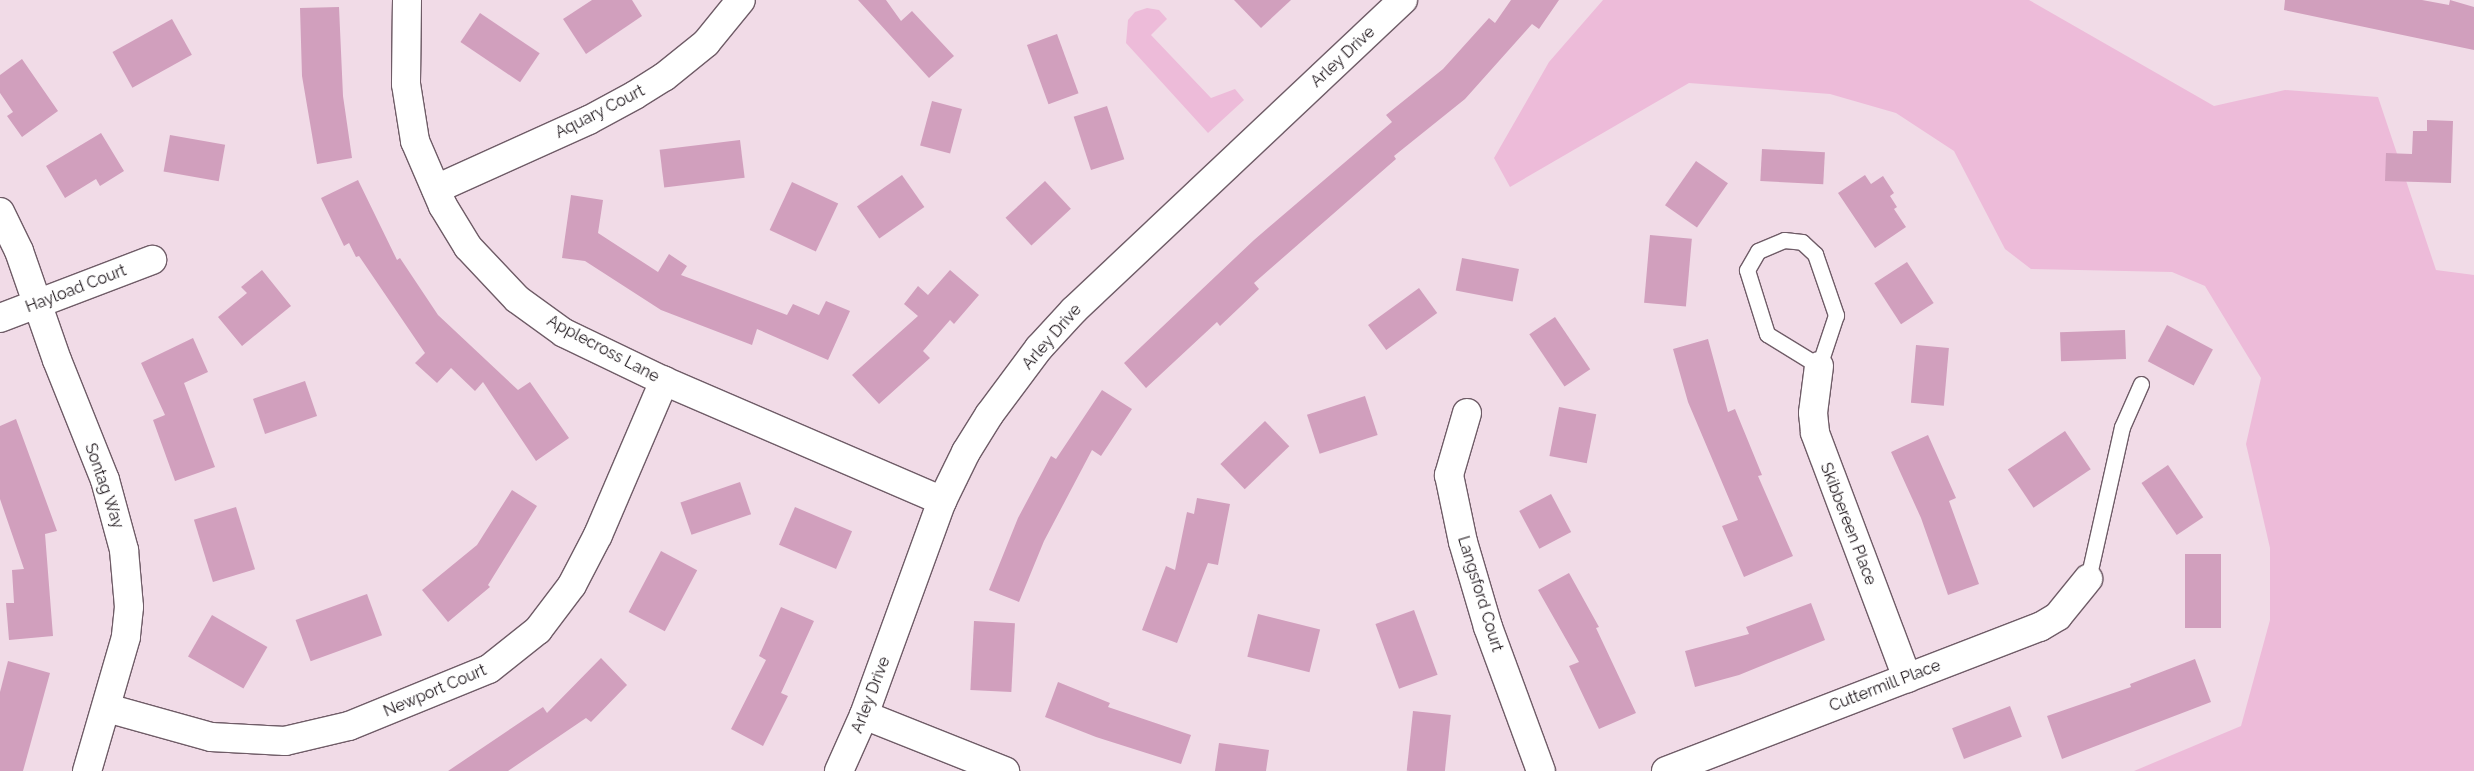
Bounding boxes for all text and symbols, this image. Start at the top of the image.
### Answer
street label: Arley Drive [1307,22,1379,92]
street label: Aquary Court [552,81,648,143]
street label: Hayload Court [23,261,129,317]
street label: Arley Drive [1018,300,1086,374]
street label: Applecross Lane [544,311,662,387]
street label: Sontag Way [80,441,128,531]
street label: Skibbereen Place [1816,460,1880,588]
street label: Langsford Court [1453,534,1507,654]
street label: Arley Drive [848,654,894,736]
street label: Cuttermill Place [1826,656,1944,716]
street label: Newport Court [381,661,489,721]

